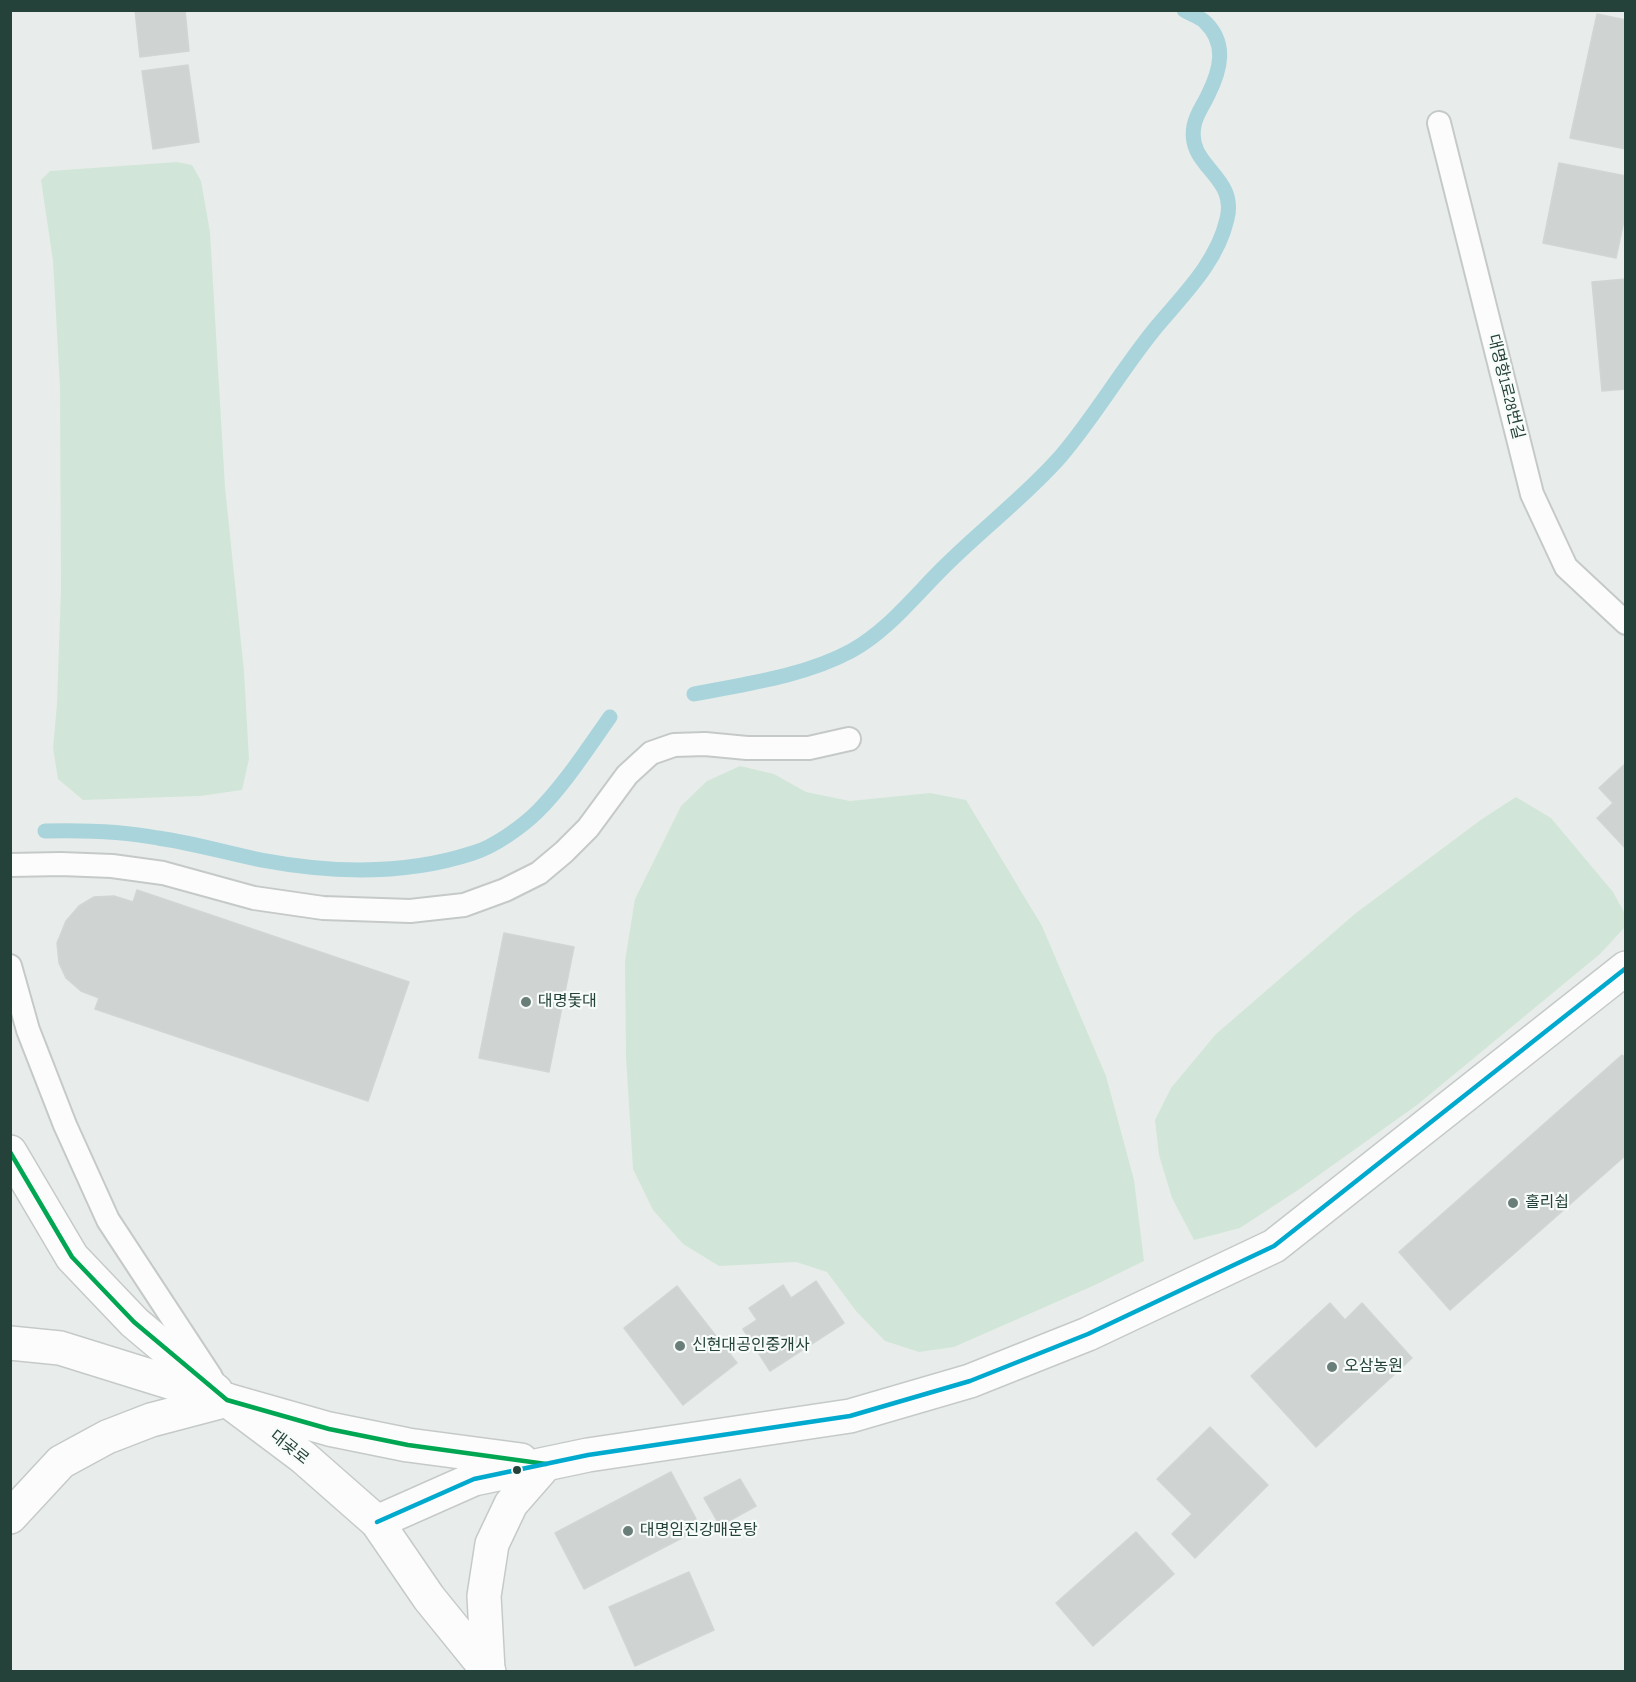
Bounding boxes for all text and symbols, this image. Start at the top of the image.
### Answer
street label: 대명항1로28번길 [1483,333,1527,441]
place label: 대명돛대 [538,992,597,1012]
marker: 대명돛대 [519,995,533,1009]
place label: 홀리쉽 [1525,1193,1569,1213]
marker: 홀리쉽 [1506,1196,1520,1210]
place label: 신현대공인중개사 [692,1336,810,1356]
marker: 신현대공인중개사 [673,1339,687,1353]
place label: 오삼농원 [1344,1357,1403,1377]
marker: 오삼농원 [1325,1360,1339,1374]
street label: 대곶로 [266,1427,312,1469]
unlabelled marker [511,1464,523,1476]
place label: 대명임진강매운탕 [640,1521,758,1541]
marker: 대명임진강매운탕 [621,1524,635,1538]

